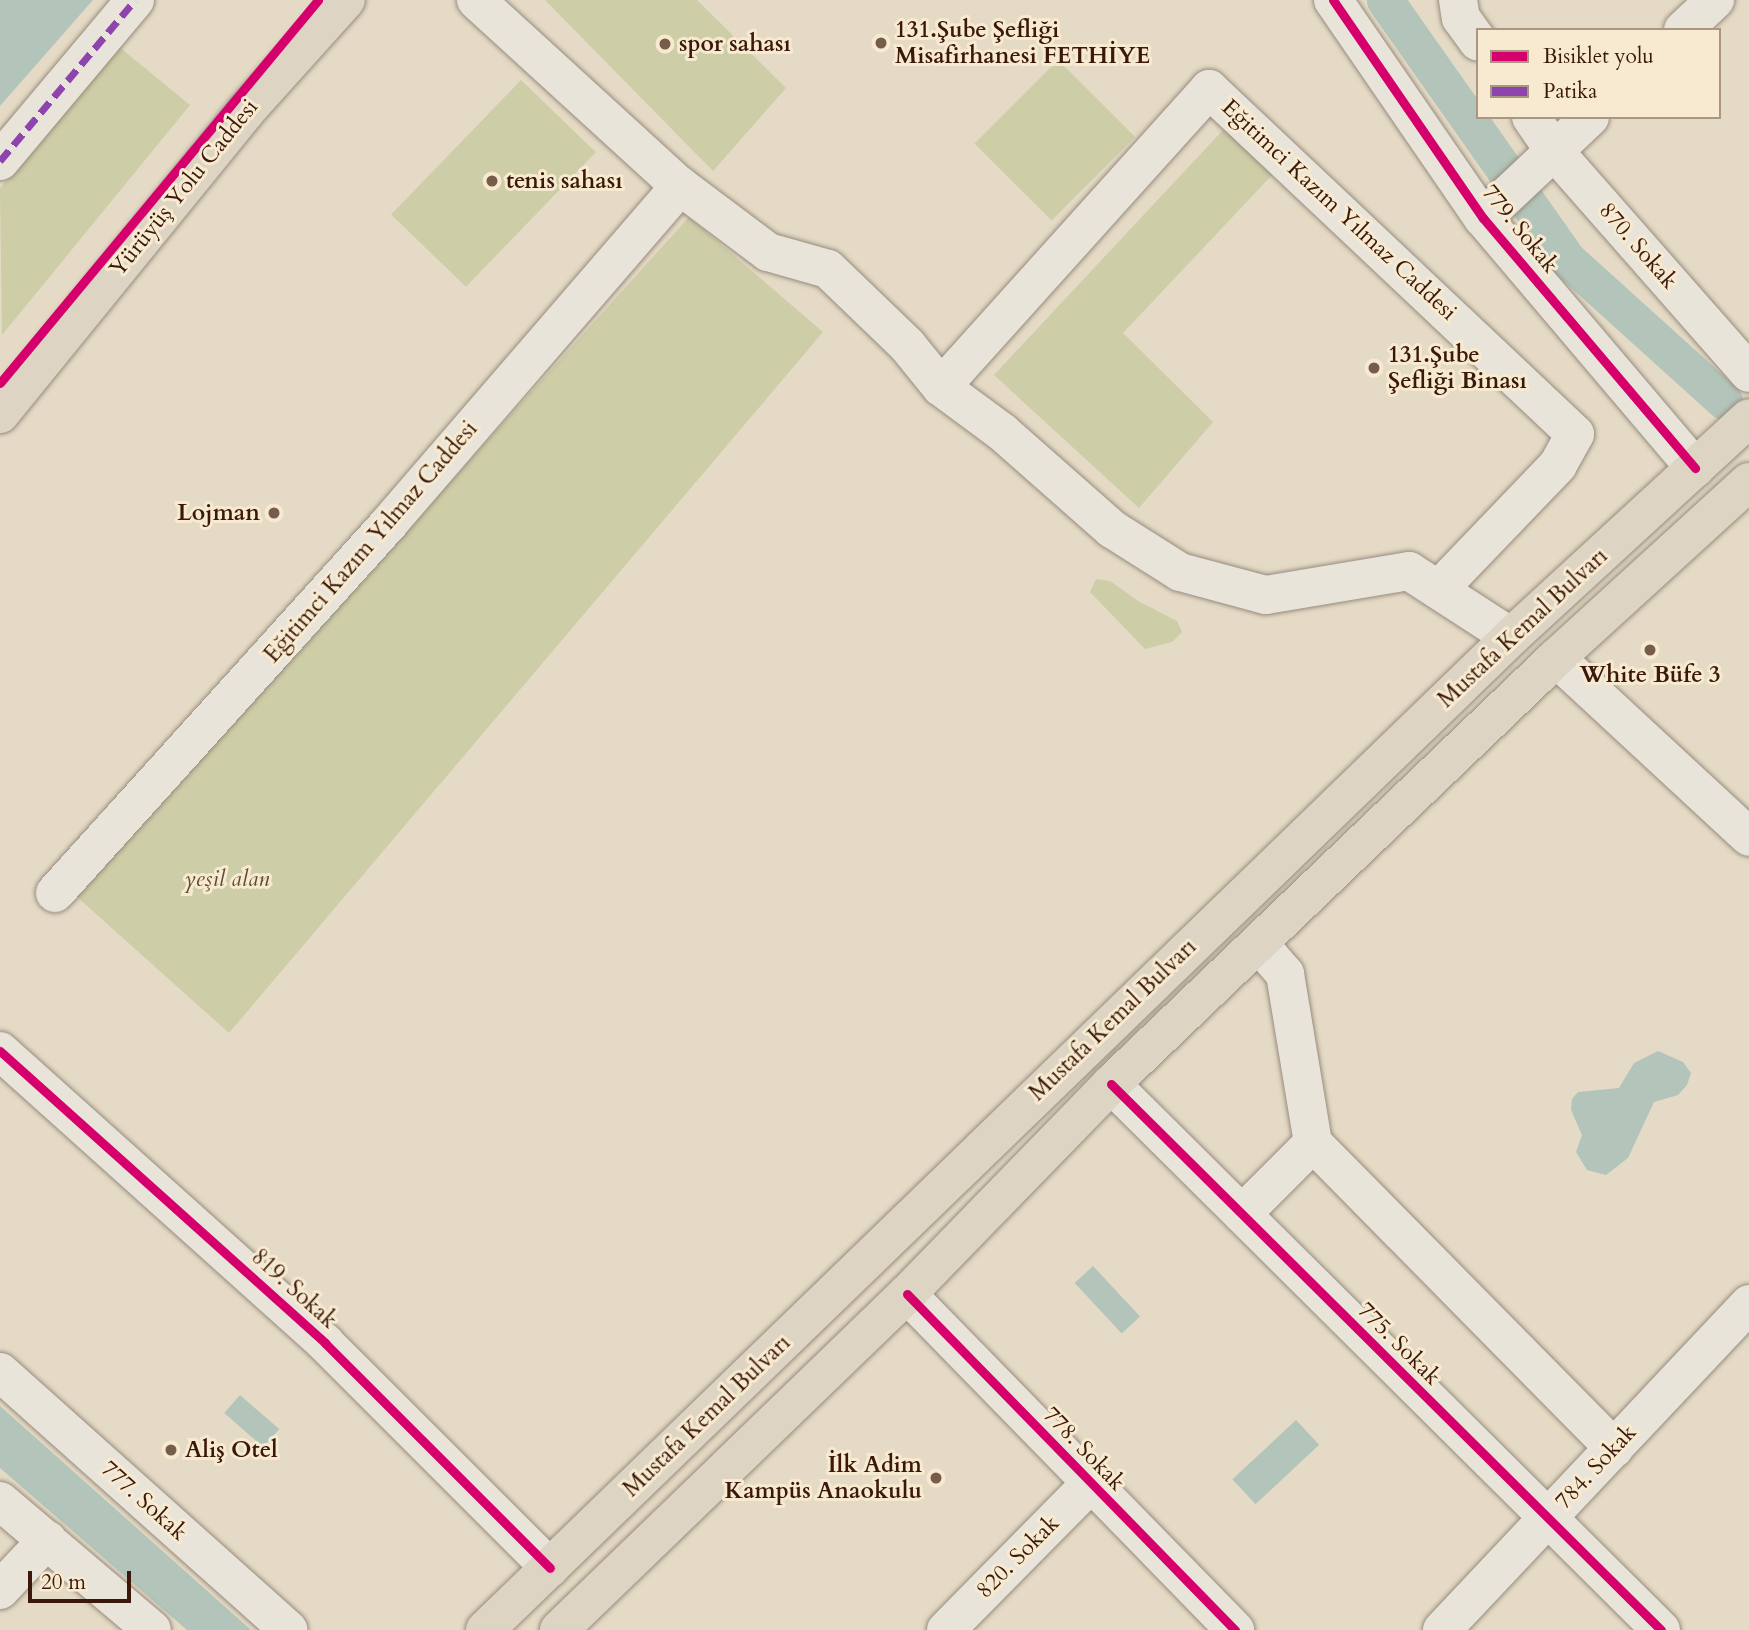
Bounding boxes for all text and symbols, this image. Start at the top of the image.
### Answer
place label: 131.Şube Şefliği Misafirhanesi FETHİYE [895,16,1150,70]
legend [1476,28,1721,119]
place label: spor sahası [679,30,791,58]
marker: 131.Şube Şefliği Misafirhanesi FETHİYE [873,35,889,51]
marker: spor sahası [657,36,673,52]
text: Bisiklet yolu [1543,42,1654,71]
text: Patika [1543,77,1597,106]
street label: Yürüyüş Yolu Caddesi [104,94,264,282]
street label: Eğitimci Kazım Yılmaz Caddesi [1216,94,1462,326]
place label: tenis sahası [506,167,623,195]
marker: tenis sahası [484,173,500,189]
street label: 779. Sokak [1476,179,1564,279]
street label: 870. Sokak [1593,197,1683,295]
place label: 131.Şube Şefliği Binası [1388,341,1527,395]
marker: 131.Şube Şefliği Binası [1366,360,1382,376]
street label: Eğitimci Kazım Yılmaz Caddesi [258,416,484,668]
place label: Lojman [177,499,260,527]
marker: Lojman [266,505,282,521]
street label: Mustafa Kemal Bulvarı [1432,542,1614,714]
marker: White Büfe 3 [1642,642,1658,658]
place label: White Büfe 3 [1579,661,1721,689]
park label: yeşil alan [185,865,269,893]
street label: Mustafa Kemal Bulvarı [1024,933,1202,1107]
street label: 819. Sokak [245,1243,343,1335]
street label: 775. Sokak [1352,1297,1446,1391]
street label: Mustafa Kemal Bulvarı [618,1329,796,1503]
street label: 778. Sokak [1037,1401,1131,1497]
street label: 784. Sokak [1550,1419,1642,1515]
place label: Aliş Otel [185,1436,278,1464]
marker: Aliş Otel [163,1442,179,1458]
place label: İlk Adim Kampüs Anaokulu [725,1451,922,1505]
street label: 777. Sokak [95,1455,193,1547]
marker: İlk Adim Kampüs Anaokulu [928,1470,944,1486]
street label: 820. Sokak [971,1510,1065,1604]
scale bar [32,1556,135,1600]
text: 20 m [41,1568,86,1597]

